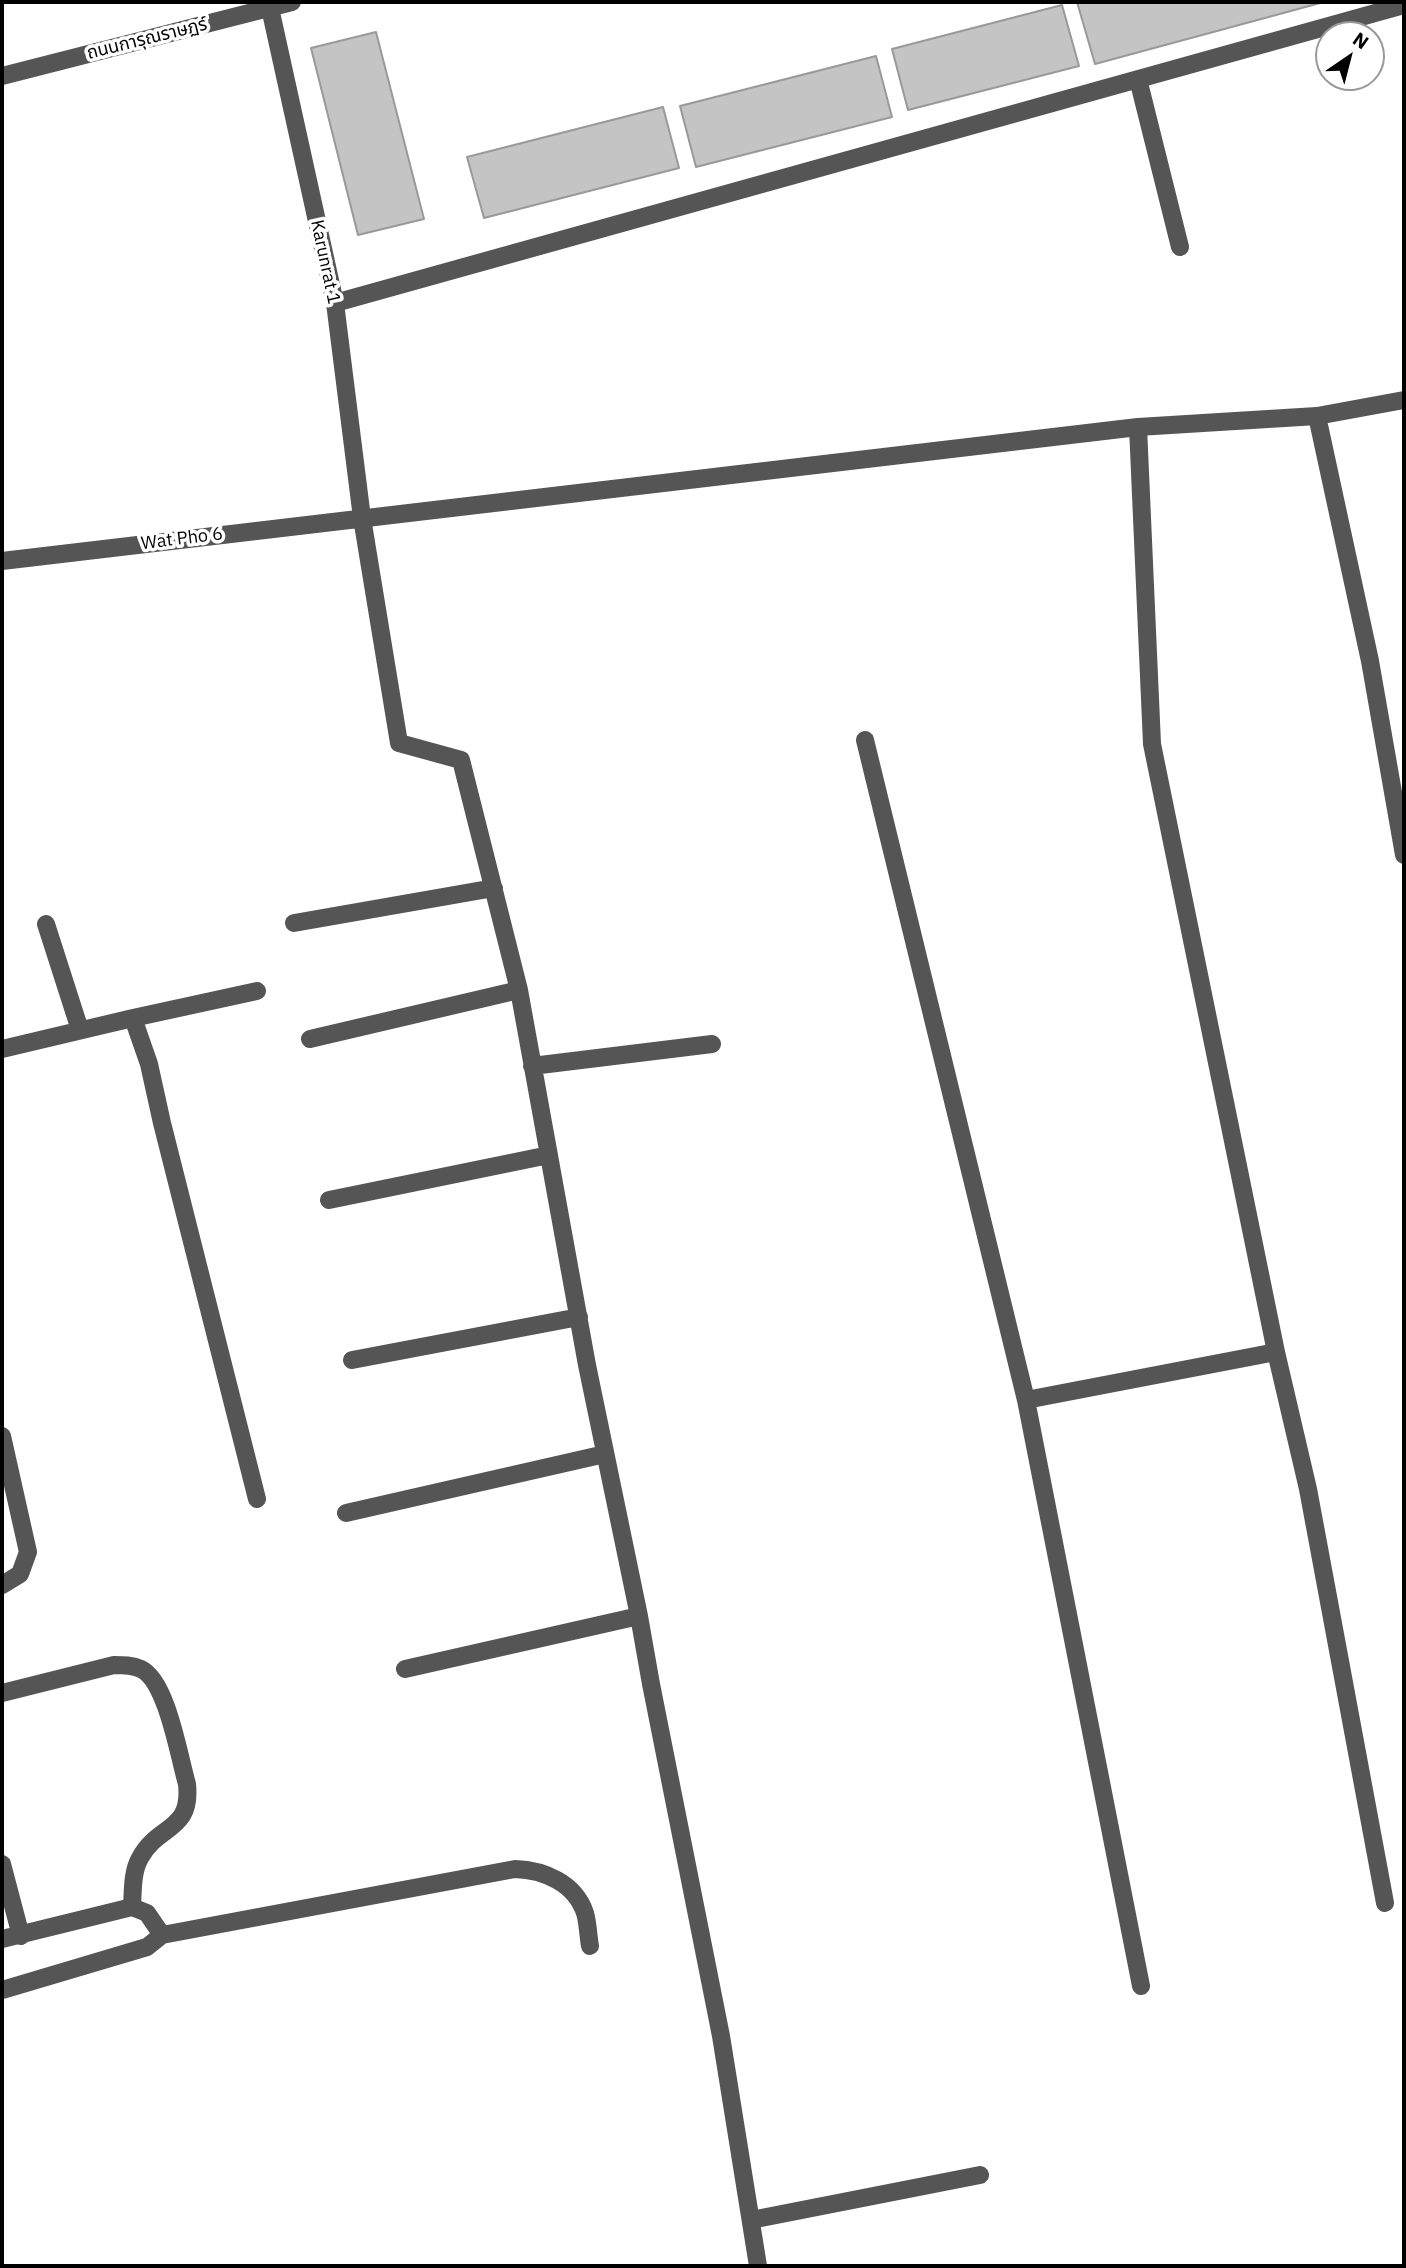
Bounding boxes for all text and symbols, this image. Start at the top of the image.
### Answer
street label: ถนนการุณราษฏร์ [85,14,209,64]
north arrow [1315,21,1385,91]
text: N [1348,27,1373,54]
street label: Karunrat 1 [306,218,344,306]
street label: Wat Pho 6 [140,523,224,555]

